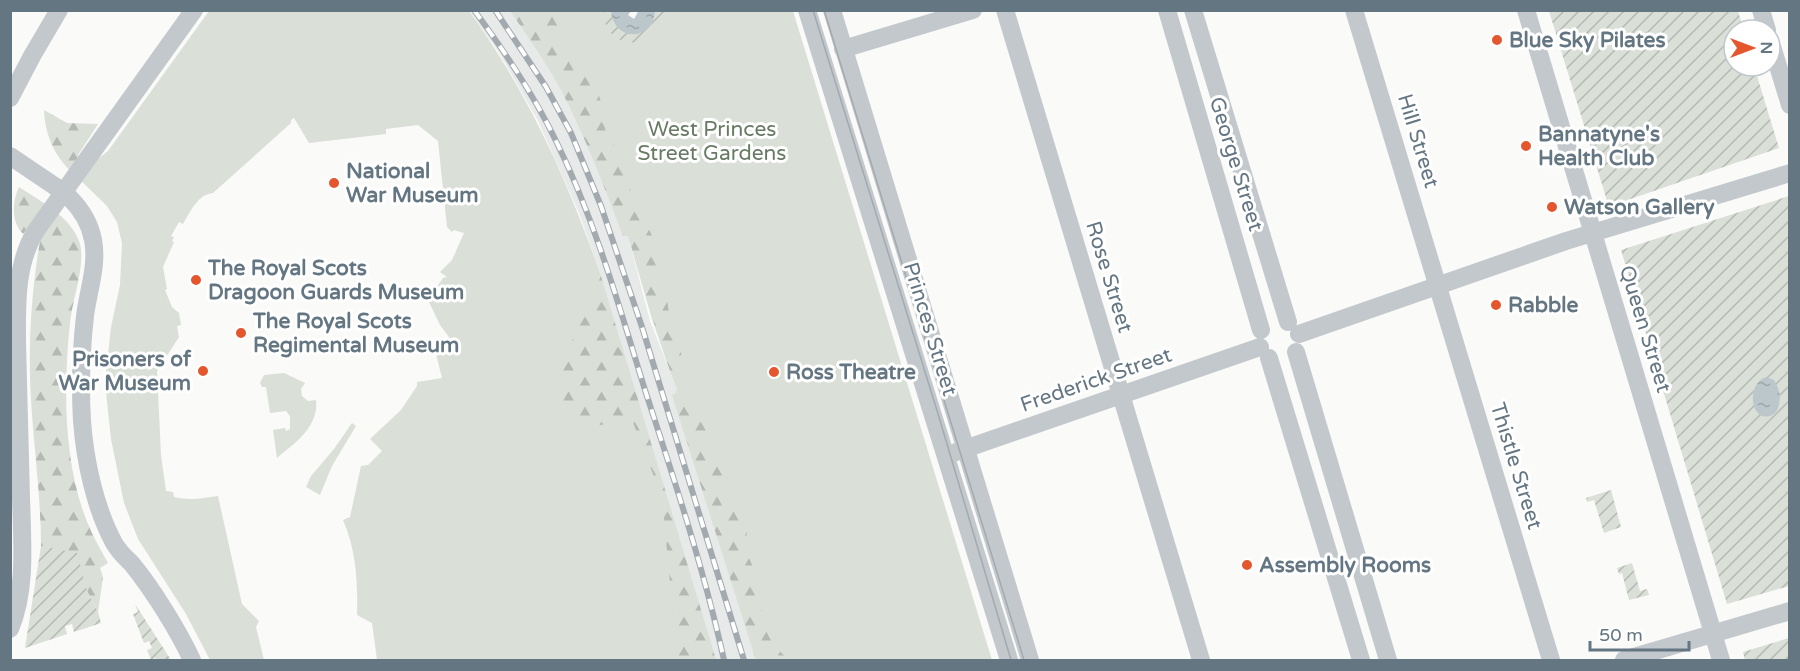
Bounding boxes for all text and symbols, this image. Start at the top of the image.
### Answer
north arrow [1722,18,1782,78]
place label: Blue Sky Pilates [1509,28,1666,53]
marker: Blue Sky Pilates [1490,33,1504,47]
text: N [1756,42,1776,54]
street label: Hill Street [1392,91,1444,191]
street label: George Street [1204,94,1268,234]
park label: West Princes Street Gardens [638,117,786,166]
place label: Bannatyne's Health Club [1538,122,1660,171]
marker: Bannatyne's Health Club [1519,139,1533,153]
place label: National War Museum [346,159,479,208]
marker: National War Museum [327,176,341,190]
place label: Watson Gallery [1564,195,1715,220]
marker: Watson Gallery [1545,200,1559,214]
street label: Rose Street [1080,218,1138,336]
place label: The Royal Scots Dragoon Guards Museum [207,256,464,305]
street label: Princes Street [898,259,962,399]
street label: Queen Street [1614,262,1676,396]
marker: The Royal Scots Dragoon Guards Museum [189,273,203,287]
place label: Rabble [1508,293,1578,318]
marker: Rabble [1489,298,1503,312]
place label: The Royal Scots Regimental Museum [252,309,459,358]
marker: The Royal Scots Regimental Museum [234,326,248,340]
street label: Frederick Street [1017,342,1175,418]
place label: Prisoners of War Museum [58,347,192,396]
place label: Ross Theatre [786,360,916,385]
marker: Prisoners of War Museum [196,364,210,378]
marker: Ross Theatre [767,365,781,379]
street label: Thistle Street [1485,400,1547,532]
place label: Assembly Rooms [1259,553,1431,578]
marker: Assembly Rooms [1240,558,1254,572]
scale bar [1590,614,1689,652]
text: 50 m [1599,624,1643,646]

